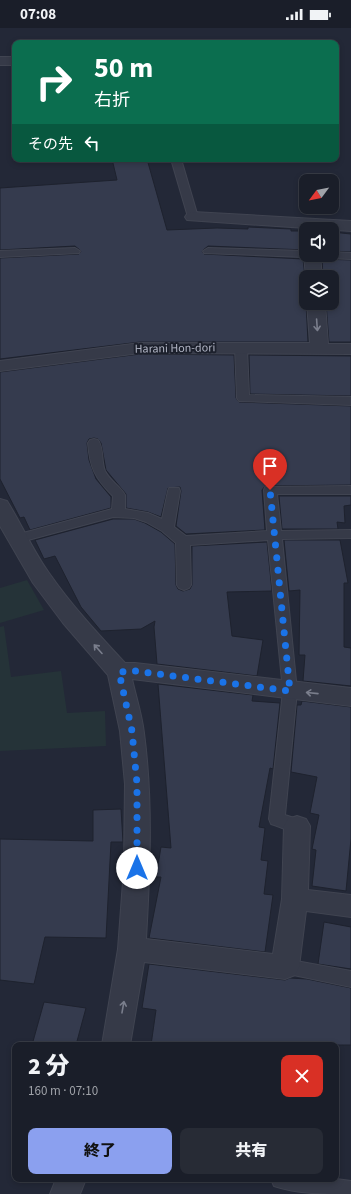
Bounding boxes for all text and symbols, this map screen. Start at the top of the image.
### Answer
text: 07:08 [20,4,56,25]
text: 50 m [94,48,153,88]
icon: right [28,56,80,108]
text: 右折 [94,88,130,113]
icon: left [81,132,103,154]
text: その先 [28,134,73,155]
north arrow [299,174,339,214]
map controls [299,174,339,310]
button: sound [299,222,339,262]
button: layers [299,270,339,310]
one-way arrow [314,318,321,331]
street label: Harani Hon-dori [135,339,216,358]
pin [253,449,287,490]
icon: arrive [259,455,281,477]
one-way arrow [94,644,103,654]
one-way arrow [306,689,319,697]
position arrow [116,847,158,889]
one-way arrow [120,1001,128,1014]
text: 2 分 [28,1049,70,1084]
button: close [281,1055,323,1097]
text: 160 m · 07:10 [28,1082,98,1100]
button: 終了 [28,1128,172,1174]
button: 共有 [180,1128,323,1174]

